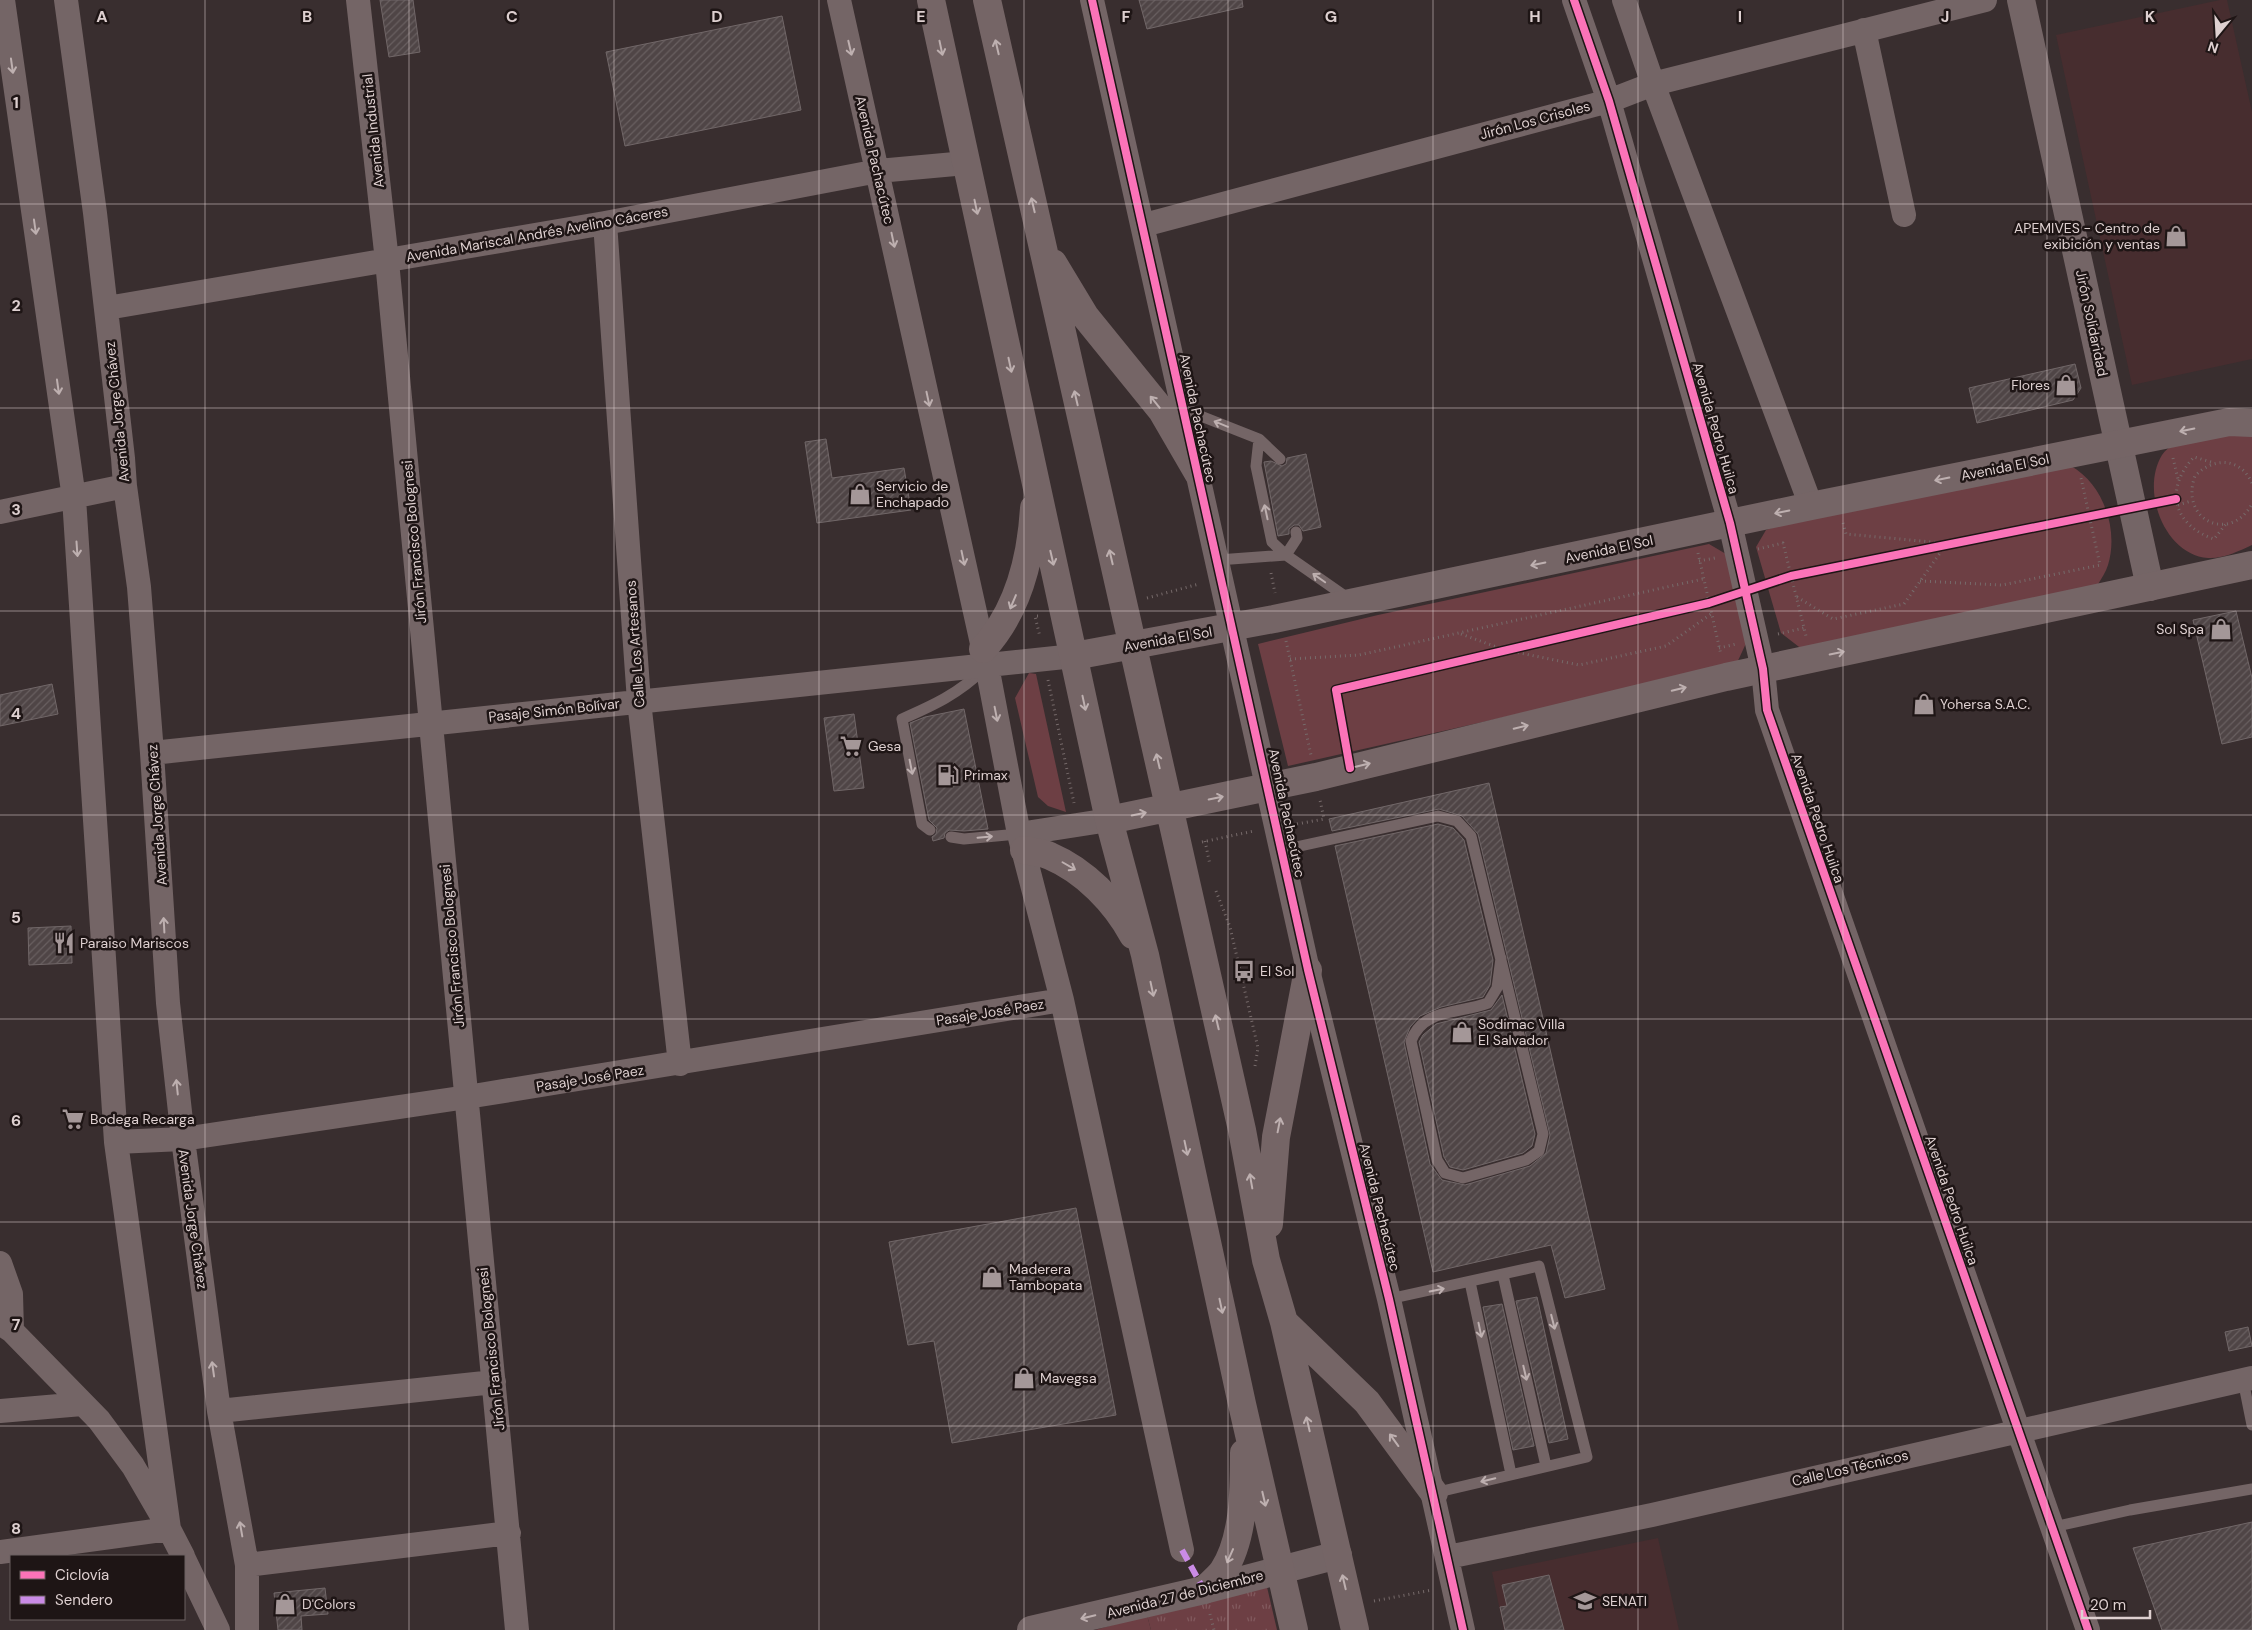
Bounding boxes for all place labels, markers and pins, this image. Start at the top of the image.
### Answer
place label: APEMIVES - Centro de exibición y ventas [2014,219,2160,253]
shop icon: APEMIVES - Centro de exibición y ventas [2163,223,2189,249]
shop icon: Flores [2053,372,2079,398]
place label: Flores [2011,376,2050,394]
place label: Servicio de Enchapado [876,477,949,511]
shop icon: Servicio de Enchapado [847,481,873,507]
shop icon: Sol Spa [2208,616,2234,642]
place label: Sol Spa [2156,620,2204,638]
shop icon: Yohersa S.A.C. [1911,691,1937,717]
place label: Yohersa S.A.C. [1940,695,2030,713]
supermarket icon: Gesa [838,733,864,759]
place label: Gesa [868,737,901,755]
fuel station icon: Primax [935,762,961,788]
place label: Primax [964,766,1008,784]
restaurant icon: Paraiso Mariscos [51,930,77,956]
place label: Paraiso Mariscos [80,934,189,952]
bus stop icon: El Sol [1231,958,1257,984]
place label: El Sol [1260,962,1294,980]
place label: Sodimac Villa El Salvador [1478,1015,1565,1049]
shop icon: Sodimac Villa El Salvador [1449,1019,1475,1045]
supermarket icon: Bodega Recarga [60,1106,86,1132]
place label: Bodega Recarga [90,1110,195,1128]
place label: Maderera Tambopata [1009,1260,1082,1294]
shop icon: Maderera Tambopata [979,1264,1005,1290]
shop icon: Mavegsa [1011,1365,1037,1391]
place label: Mavegsa [1040,1369,1097,1387]
school or university icon: SENATI [1572,1588,1598,1614]
shop icon: D'Colors [272,1591,298,1617]
place label: SENATI [1602,1592,1647,1610]
place label: D'Colors [302,1595,356,1613]

